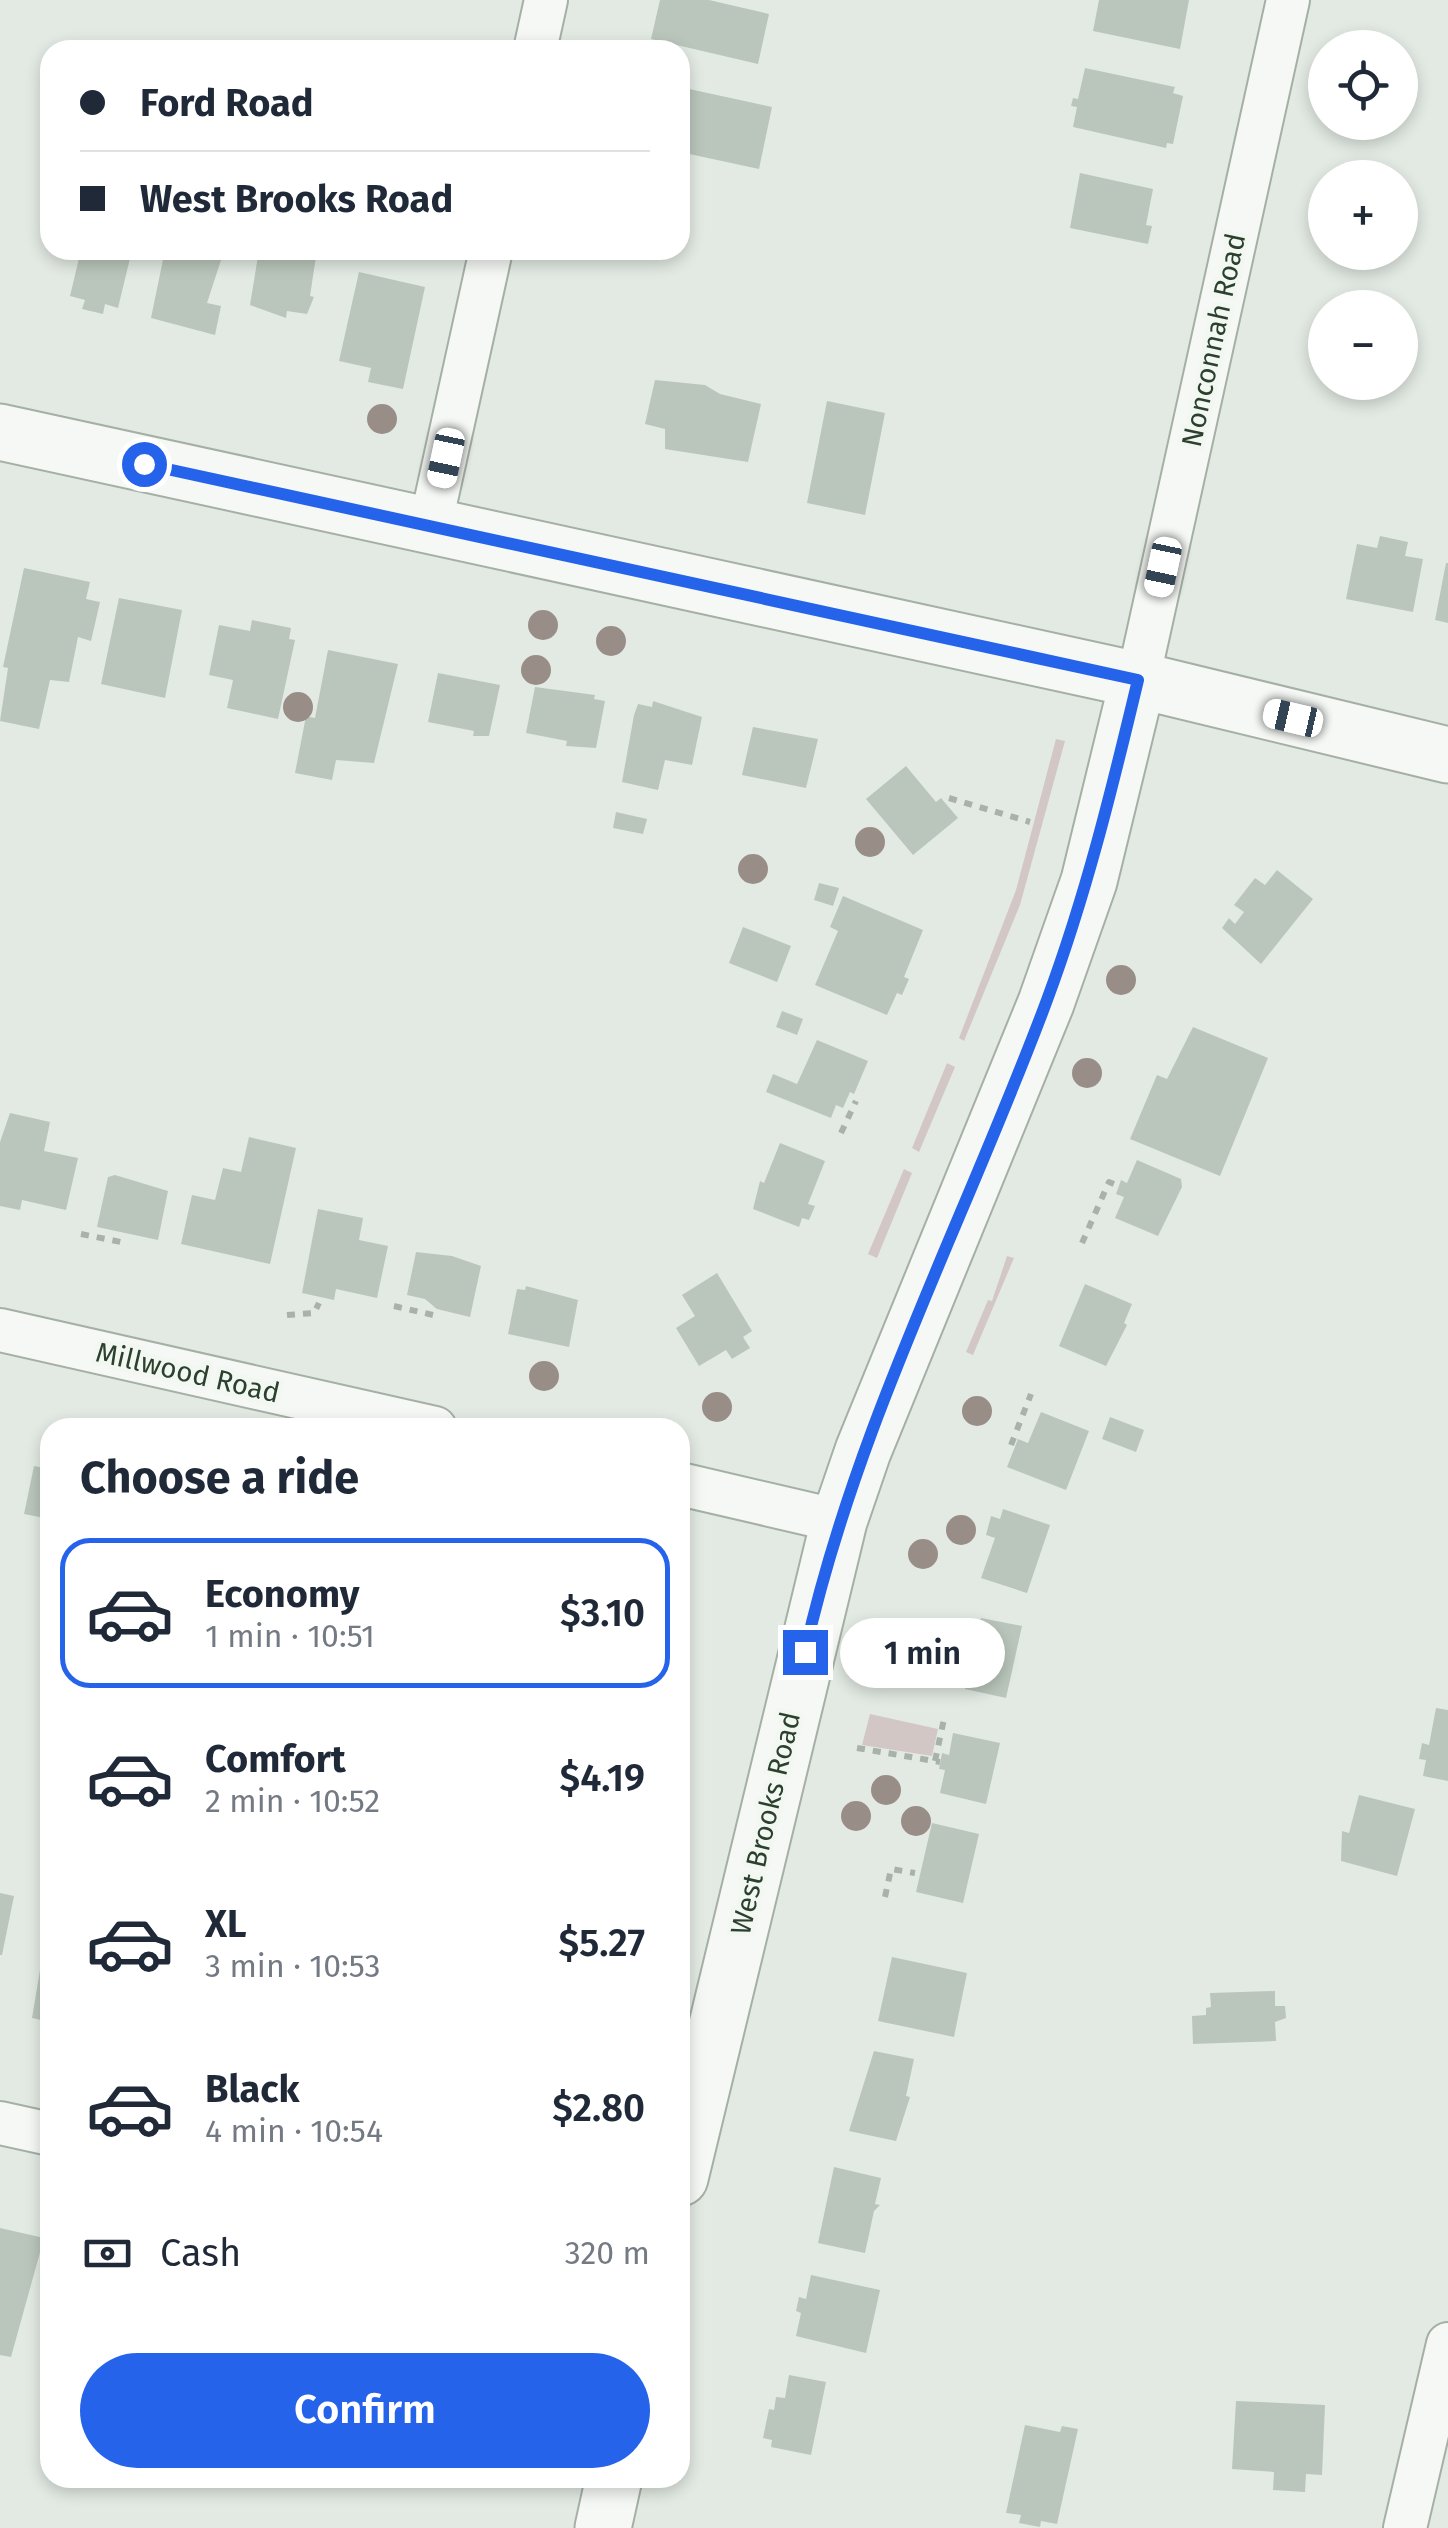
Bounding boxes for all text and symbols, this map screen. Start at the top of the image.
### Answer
map controls [1308,30,1418,400]
button: locate [1308,30,1418,140]
text: Ford Road [140,80,314,126]
button: + [1308,160,1418,270]
text: West Brooks Road [140,176,453,222]
street label: Nonconnah Road [1175,230,1252,450]
button: − [1308,290,1418,400]
car [425,426,467,490]
route start [122,442,167,487]
car [1142,535,1184,599]
car [1260,697,1326,739]
street label: Millwood Road [93,1335,283,1410]
text: Choose a ride [80,1451,359,1505]
icon: car [85,1568,175,1658]
text: Economy [205,1571,360,1617]
text: $3.10 [560,1590,645,1636]
text: 1 min · 10:51 [205,1617,375,1655]
callout: 1 min [840,1617,1005,1687]
route end [783,1630,828,1675]
text: 1 min [884,1634,961,1672]
street label: West Brooks Road [724,1708,807,1938]
icon: car [85,1733,175,1823]
text: Comfort [205,1736,346,1782]
text: $4.19 [559,1755,645,1801]
text: 2 min · 10:52 [205,1782,380,1820]
icon: car [85,1898,175,1988]
text: XL [205,1901,247,1947]
text: $5.27 [559,1920,645,1966]
text: 3 min · 10:53 [205,1947,381,1985]
icon: car [85,2063,175,2153]
text: Black [205,2066,300,2112]
text: $2.80 [552,2085,645,2131]
text: 4 min · 10:54 [205,2112,383,2150]
icon: cash [80,2226,135,2281]
text: Cash [160,2230,241,2276]
text: 320 m [565,2234,650,2272]
button: Confirm [80,2353,650,2468]

